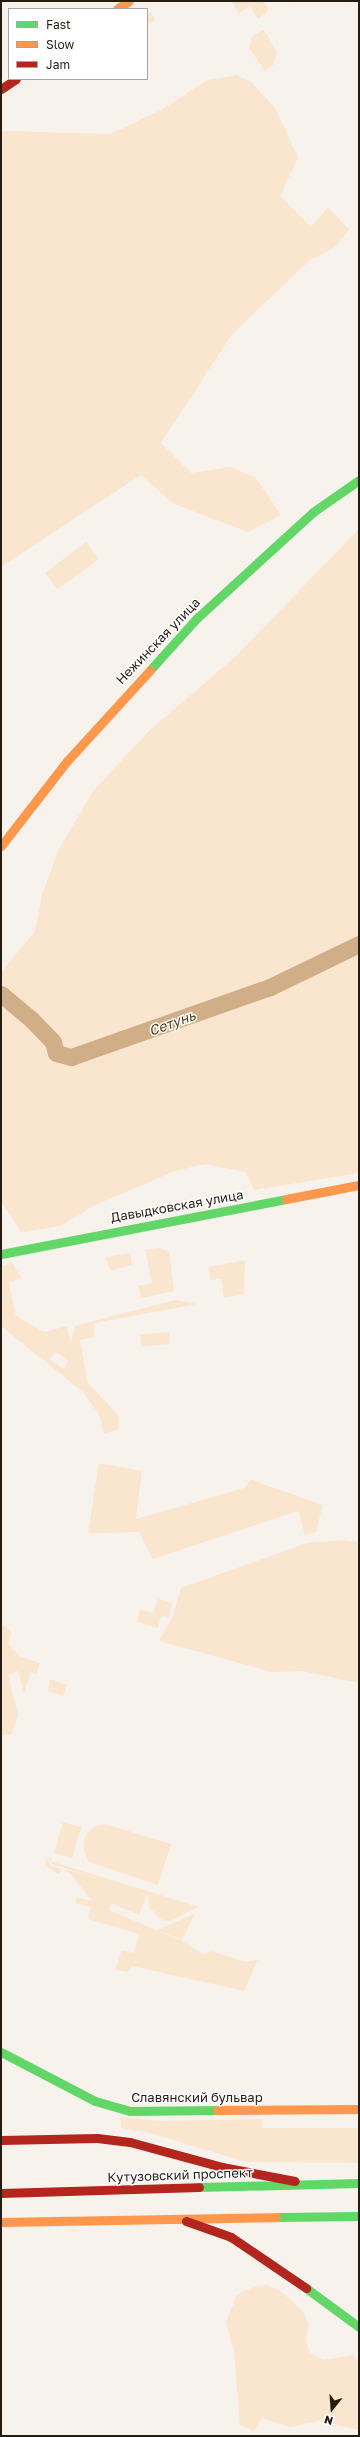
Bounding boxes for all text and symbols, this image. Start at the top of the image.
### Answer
legend [8,8,148,80]
text: Fast [46,17,71,32]
text: Slow [46,37,74,52]
text: Jam [46,57,70,72]
street label: Нежинская улица [113,595,203,687]
water label: Сетунь [146,1007,198,1039]
street label: Давыдковская улица [109,1187,245,1225]
street label: Славянский бульвар [131,2089,263,2105]
street label: Кутузовский проспект [107,2165,253,2185]
north arrow [312,2389,352,2429]
text: N [322,2414,334,2428]

